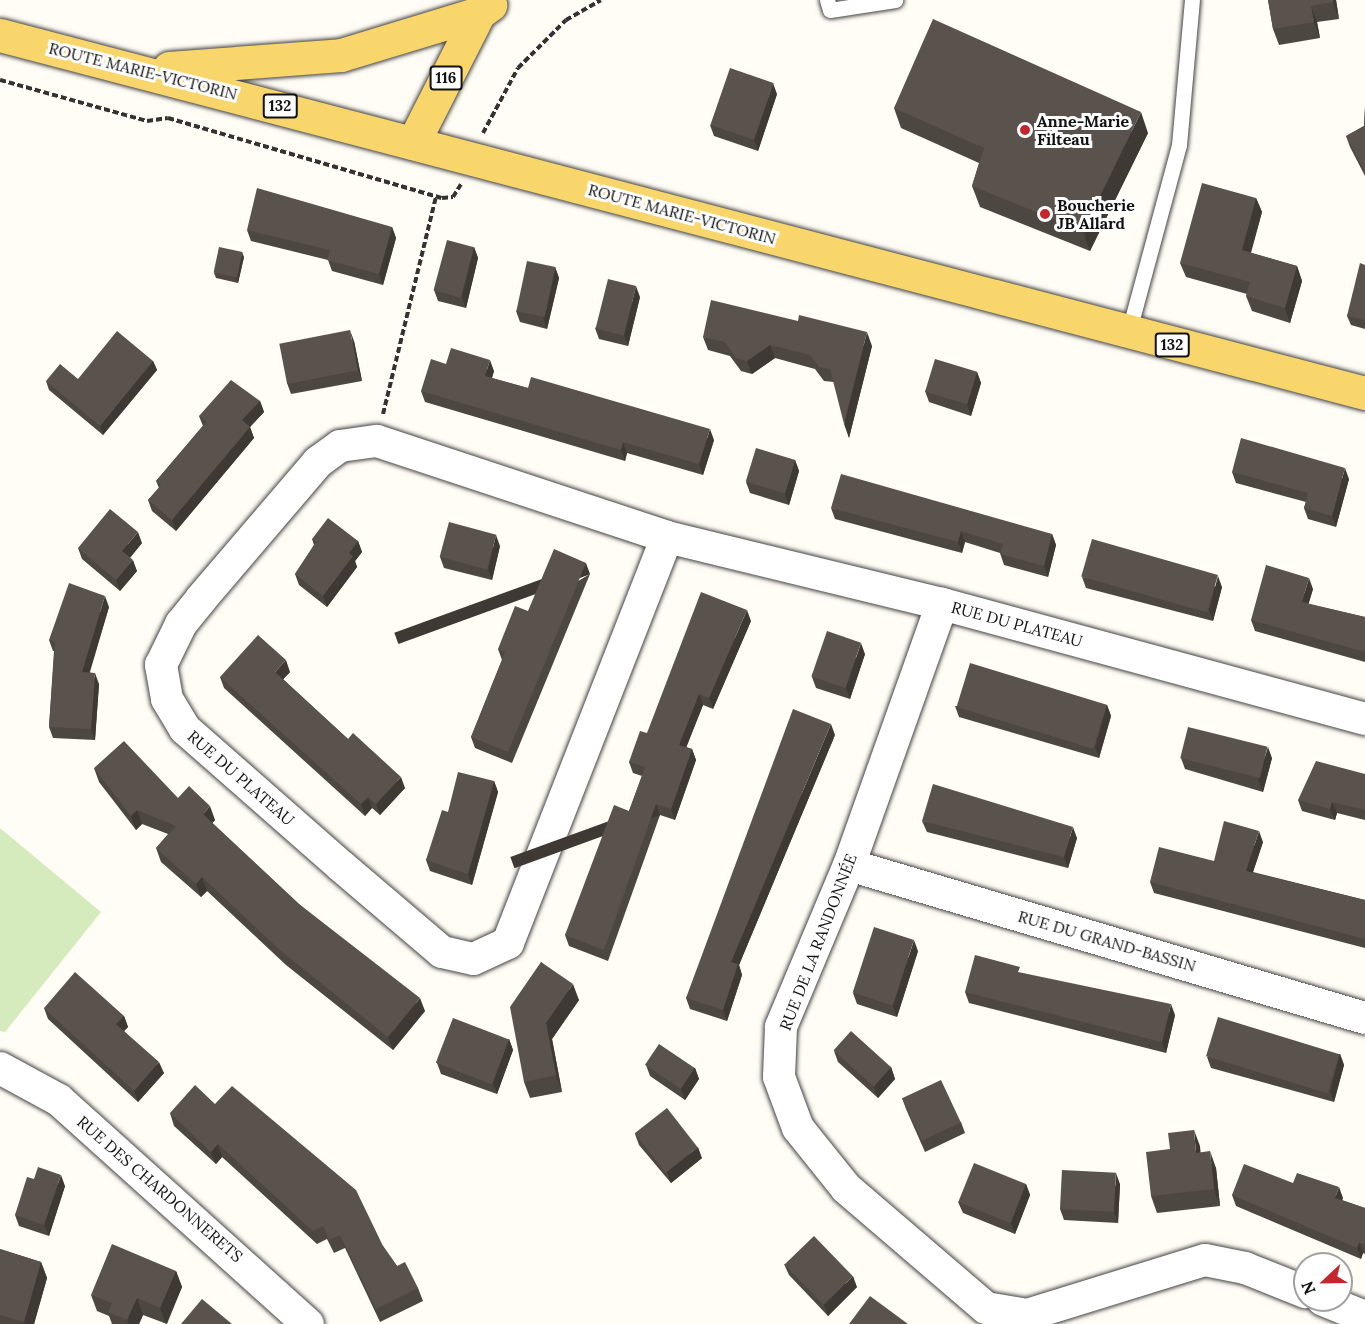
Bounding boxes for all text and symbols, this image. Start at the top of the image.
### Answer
street label: ROUTE MARIE-VICTORIN [47,38,239,104]
road number: 116 [430,66,462,90]
road number: 132 [262,94,298,118]
place label: Anne-Marie Filteau [1037,111,1129,149]
marker: Anne-Marie Filteau [1018,123,1032,137]
street label: ROUTE MARIE-VICTORIN [586,180,778,248]
place label: Boucherie JB Allard [1057,195,1135,233]
marker: Boucherie JB Allard [1038,207,1052,221]
road number: 132 [1154,333,1190,357]
street label: RUE DU PLATEAU [949,597,1085,651]
street label: RUE DU PLATEAU [184,726,298,830]
street label: RUE DE LA RANDONNÉE [775,851,861,1033]
street label: RUE DU GRAND-BASSIN [1016,906,1198,976]
street label: RUE DES CHARDONNERETS [73,1112,247,1266]
north arrow [1293,1252,1353,1312]
text: N [1297,1279,1320,1297]

